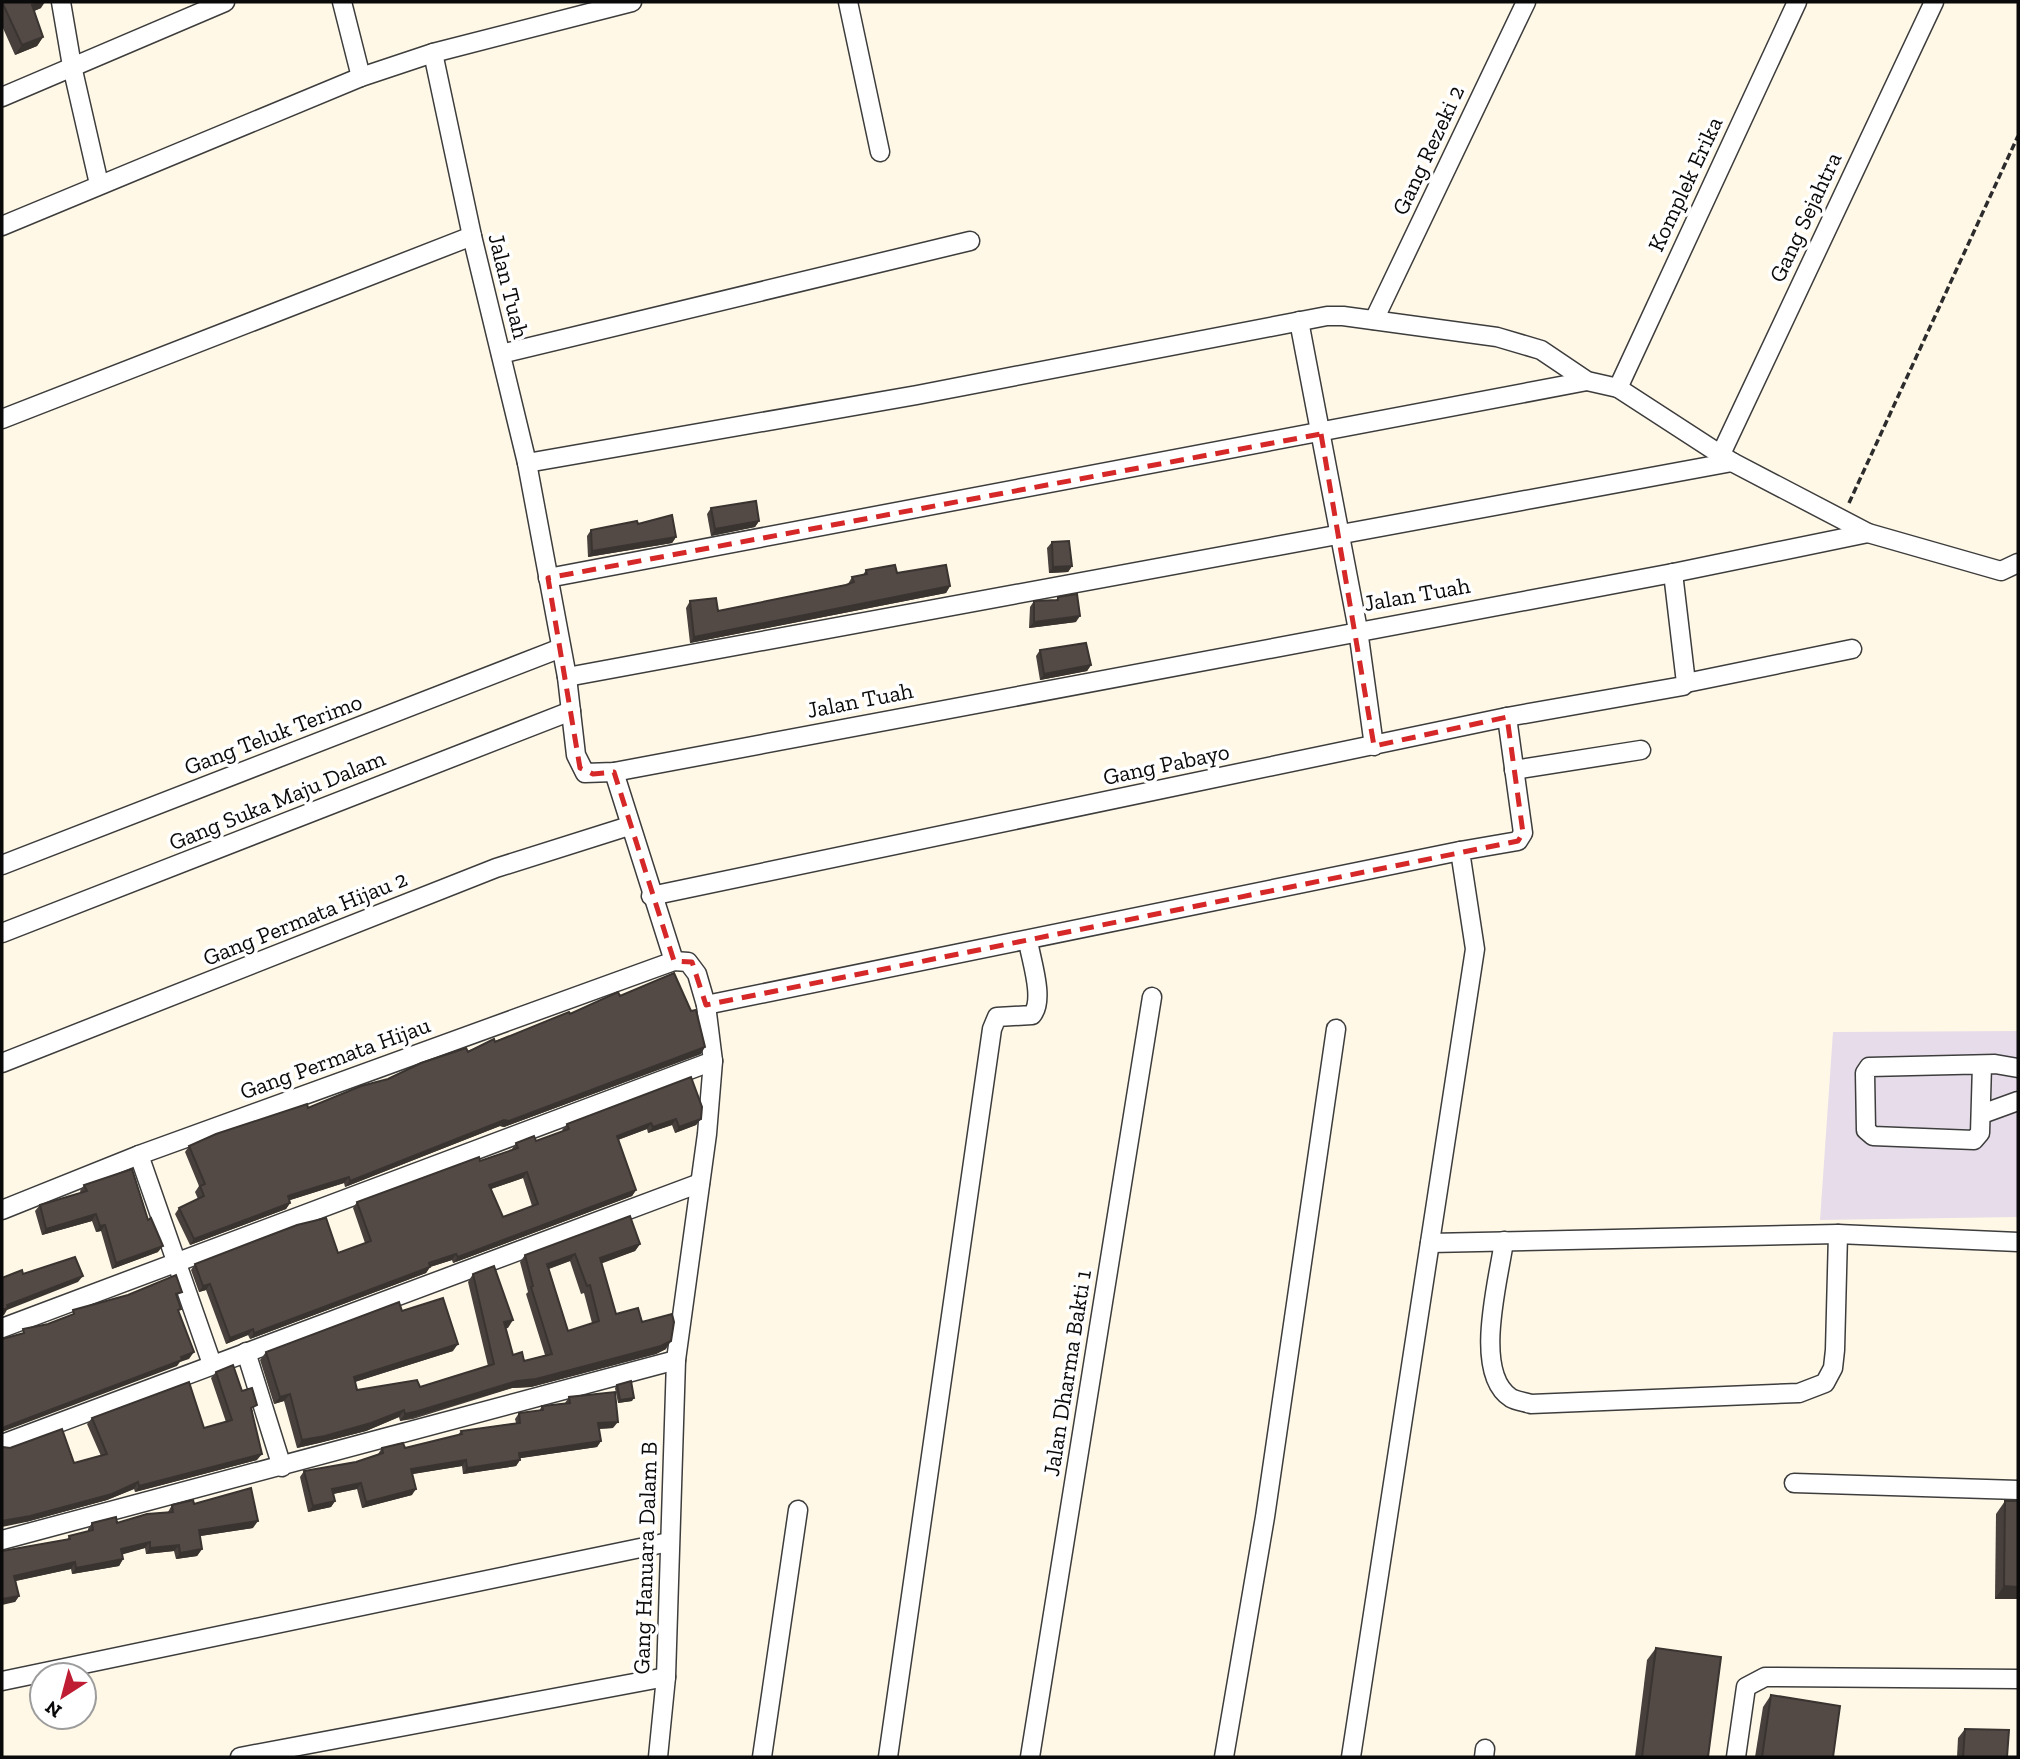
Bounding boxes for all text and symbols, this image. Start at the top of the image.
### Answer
street label: Gang Rezeki 2 [1386,81,1470,219]
street label: Komplek Erika [1642,112,1728,256]
street label: Gang Sejahtra [1763,148,1847,286]
street label: Jalan Tuah [482,231,536,342]
street label: Jalan Tuah [1362,571,1472,617]
street label: Jalan Tuah [805,676,915,724]
street label: Gang Teluk Terimo [180,687,366,781]
street label: Gang Pabayo [1100,737,1232,791]
street label: Gang Suka Maju Dalam [165,744,389,856]
street label: Gang Permata Hijau 2 [199,864,411,972]
street label: Gang Permata Hijau [236,1011,434,1105]
street label: Jalan Dharma Bakti 1 [1037,1268,1097,1478]
street label: Gang Hanuara Dalam B [627,1441,663,1675]
north arrow [28,1661,98,1731]
text: N [41,1696,66,1723]

